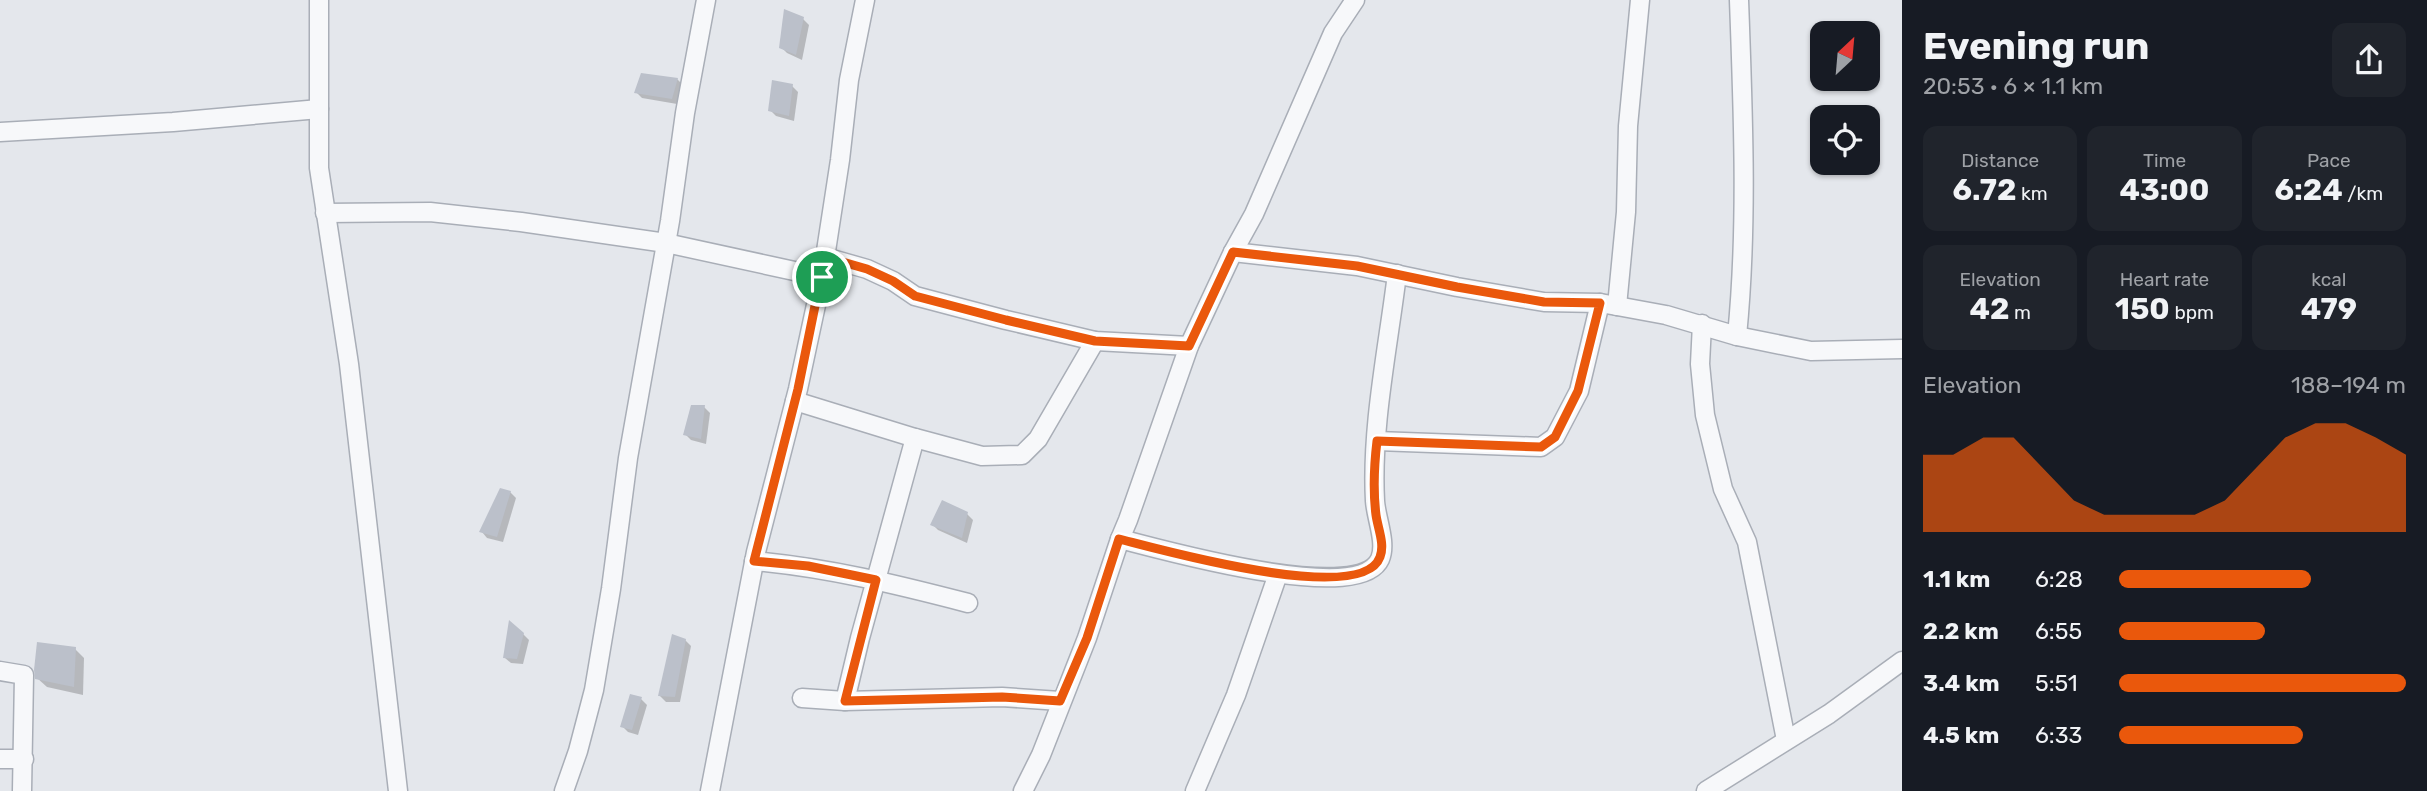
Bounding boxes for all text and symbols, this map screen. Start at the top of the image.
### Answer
north arrow [1810,21,1880,91]
map controls [1810,21,1880,175]
text: Evening run [1923,23,2149,69]
button: share [2332,23,2406,97]
text: 20:53 · 6 × 1.1 km [1923,72,2103,100]
button: locate [1810,105,1880,175]
text: Distance [1961,149,2039,172]
text: Time [2143,149,2186,172]
text: Pace [2307,149,2351,172]
text: 6.72 [1953,172,2016,208]
text: 43:00 [2120,172,2209,208]
text: 6:24 [2274,172,2343,208]
text: km [2016,182,2048,205]
text: /km [2343,182,2383,205]
pin [792,247,852,307]
icon: arrive [803,258,841,296]
text: Elevation [1959,268,2041,291]
text: Heart rate [2120,268,2209,291]
text: kcal [2311,268,2346,291]
text: 42 [1969,291,2009,327]
text: 150 [2115,291,2170,327]
text: 479 [2301,291,2357,327]
text: m [2009,301,2031,324]
text: bpm [2170,301,2214,324]
text: Elevation [1923,371,2022,399]
text: 188–194 m [2291,371,2406,399]
text: 1.1 km [1923,565,1990,593]
text: 6:28 [2035,565,2083,593]
text: 2.2 km [1923,617,1999,645]
text: 6:55 [2035,617,2082,645]
text: 3.4 km [1923,669,2000,697]
text: 5:51 [2035,669,2078,697]
text: 4.5 km [1923,721,1999,749]
text: 6:33 [2035,721,2082,749]

